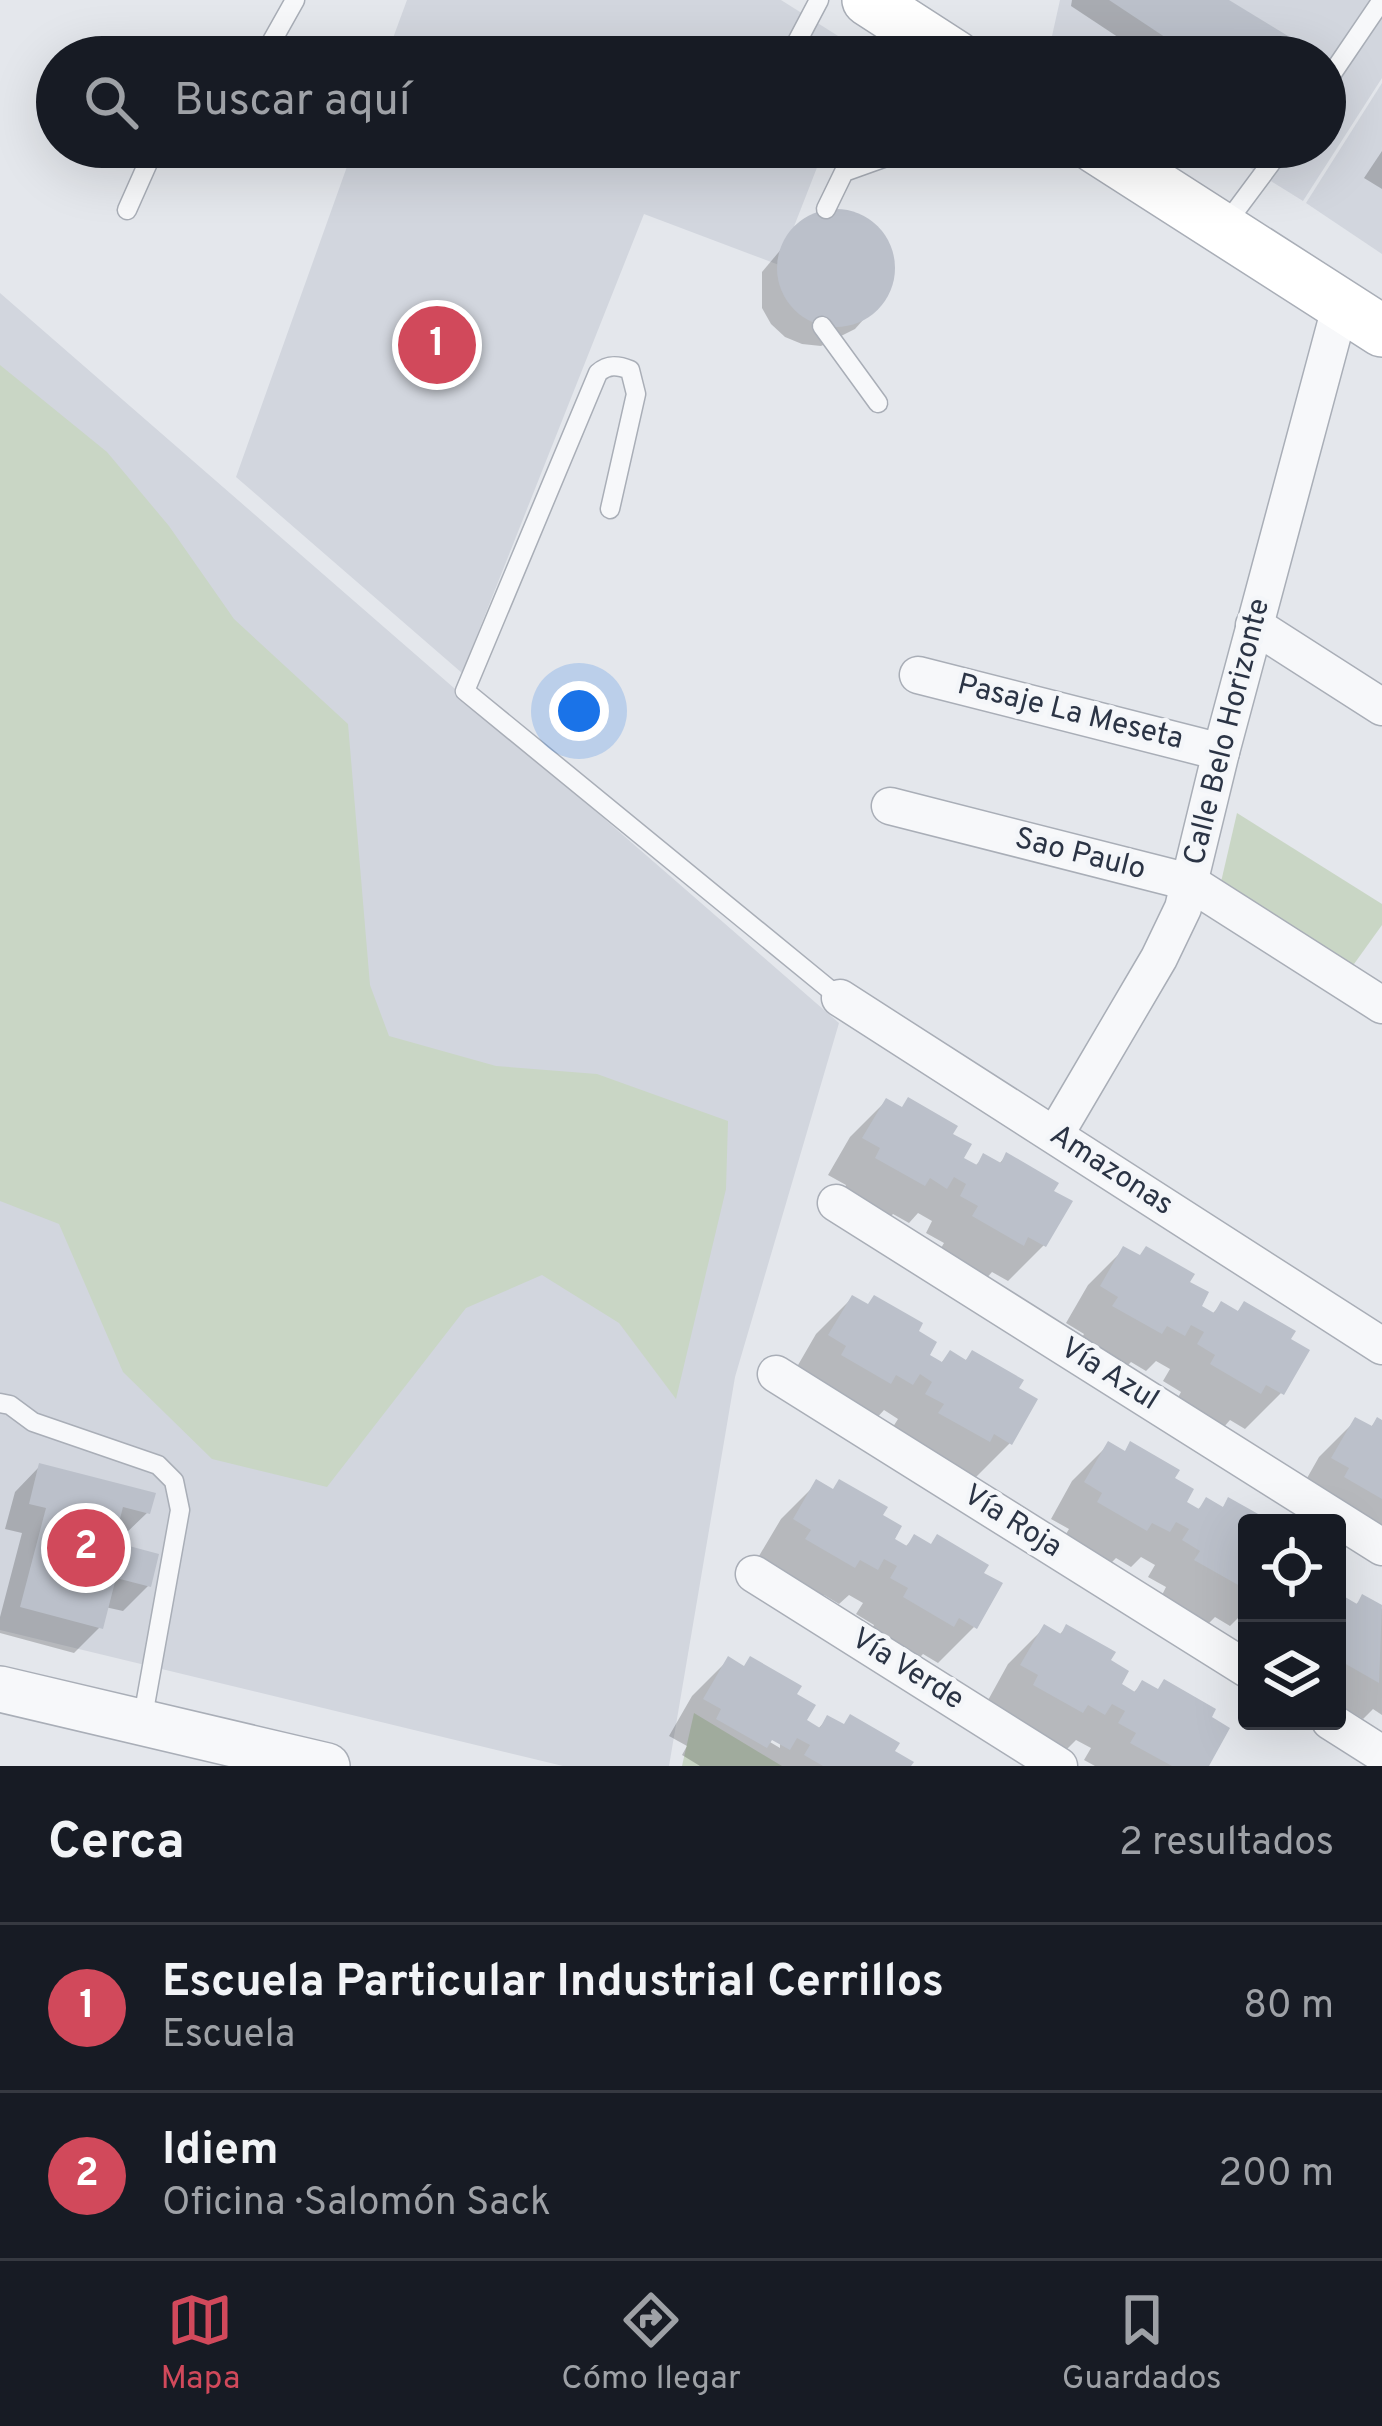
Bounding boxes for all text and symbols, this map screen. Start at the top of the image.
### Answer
search box [36,36,1346,168]
icon: search [78,69,144,135]
text: Buscar aquí [174,74,410,131]
pin: 1 [398,300,476,390]
street label: Calle Belo Horizonte [1177,595,1279,869]
street label: Pasaje La Meseta [953,667,1187,759]
your location [549,681,609,741]
street label: Sao Paulo [1011,821,1149,889]
street label: Amazonas [1042,1117,1180,1225]
street label: Vía Azul [1053,1330,1165,1420]
street label: Vía Roja [956,1477,1068,1567]
pin: 2 [47,1503,125,1593]
map controls [1238,1514,1346,1730]
button: locate [1238,1514,1346,1622]
street label: Vía Verde [844,1621,970,1719]
button: layers [1238,1622,1346,1730]
text: Cerca [48,1812,185,1877]
text: 2 resultados [1119,1820,1334,1869]
text: Escuela Particular Industrial Cerrillos [162,1955,944,2012]
text: 1 [79,1983,95,2032]
text: 80 m [1243,1983,1334,2032]
text: Escuela [162,2012,295,2061]
text: Idiem [162,2123,279,2180]
text: 2 [75,2151,99,2200]
text: 200 m [1218,2151,1334,2200]
text: Oficina · Salomón Sack [162,2180,551,2229]
tab: Mapa [160,2287,240,2401]
tab: Cómo llegar [561,2287,741,2401]
tab: Guardados [1062,2287,1222,2401]

